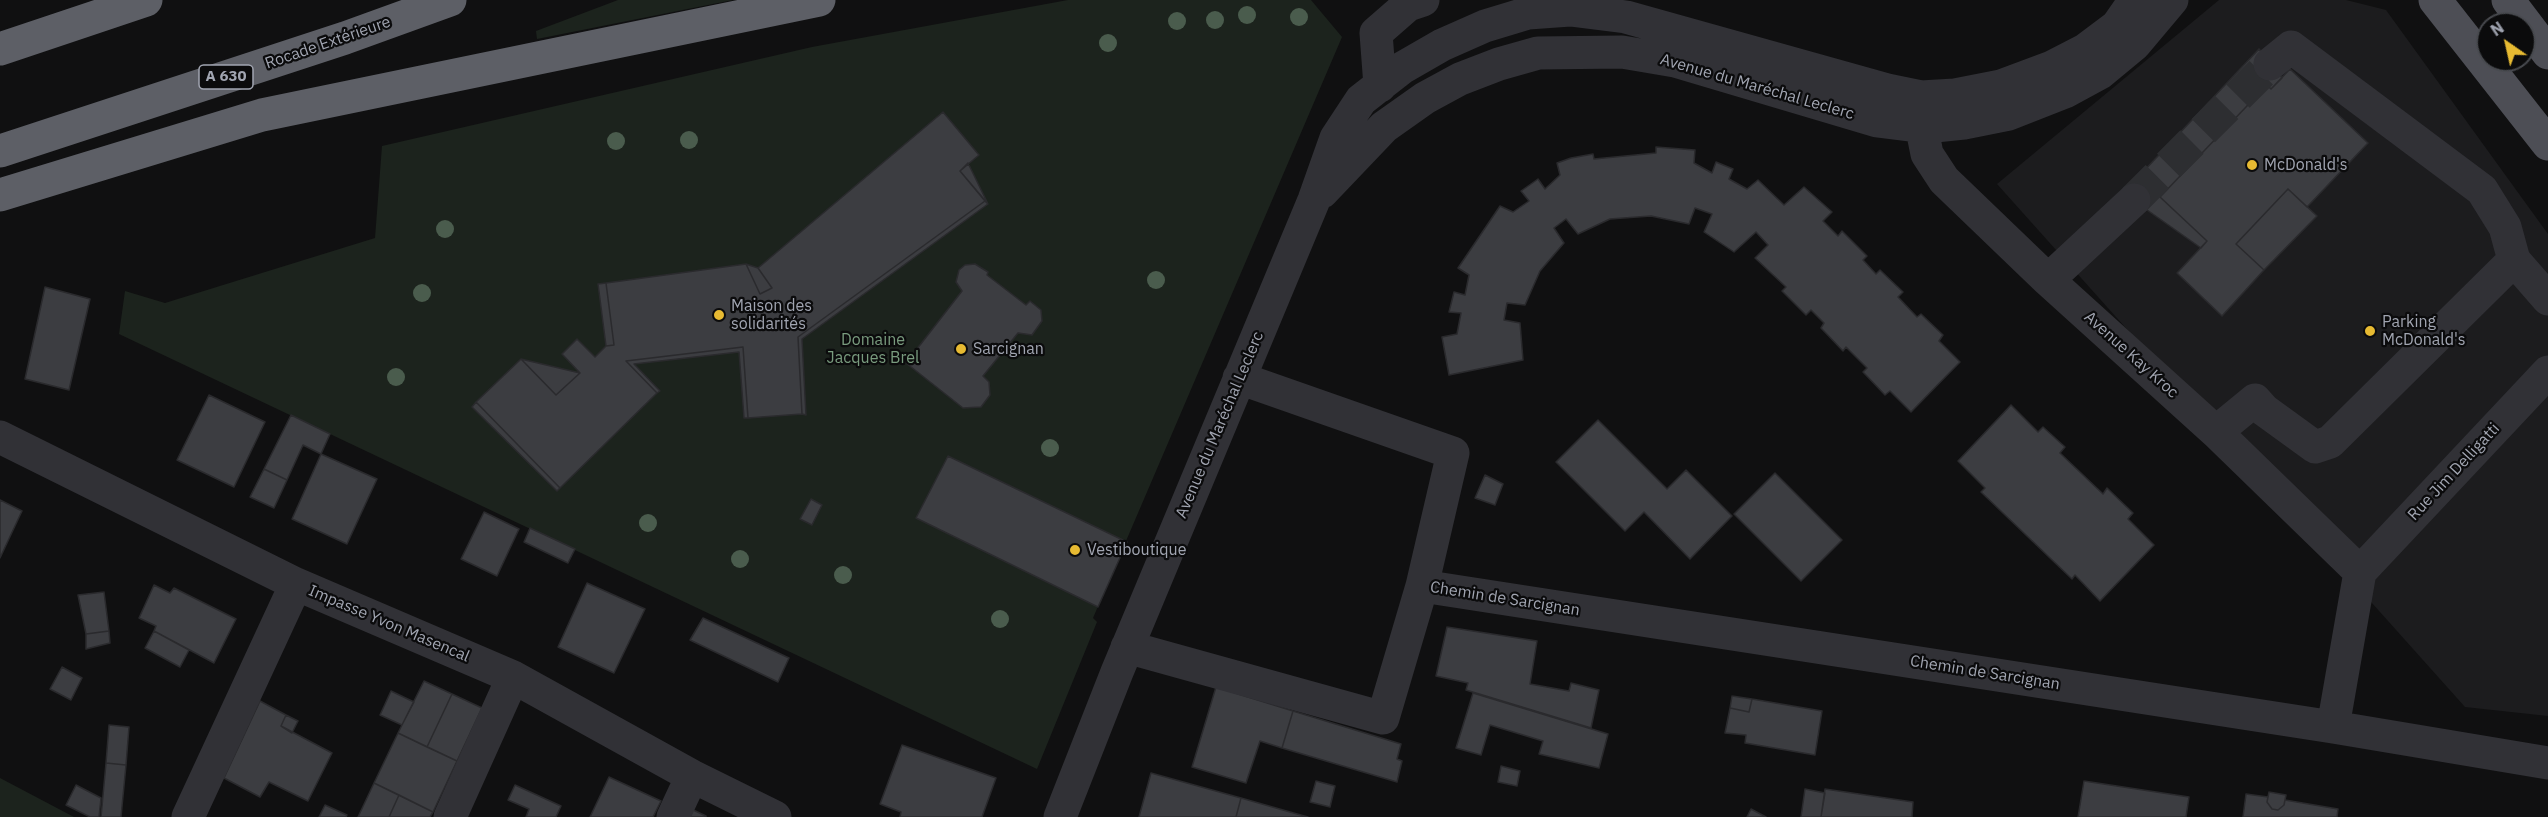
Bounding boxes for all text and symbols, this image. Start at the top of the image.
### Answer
north arrow [2476,12,2536,72]
street label: Rocade Extérieure [263,13,393,73]
text: N [2487,17,2507,40]
street label: Avenue du Maréchal Leclerc [1658,50,1856,124]
road number: A 630 [199,65,253,89]
place label: McDonald's [2264,155,2348,175]
marker: McDonald's [2245,158,2259,172]
place label: Maison des solidarités [731,296,812,334]
marker: Maison des solidarités [712,308,726,322]
street label: Avenue Kay Kroc [2080,308,2182,402]
place label: Parking McDonald's [2382,312,2466,350]
marker: Parking McDonald's [2363,324,2377,338]
street label: Avenue du Maréchal Leclerc [1172,329,1268,521]
park label: Domaine Jacques Brel [827,330,919,368]
place label: Sarcignan [973,339,1044,359]
marker: Sarcignan [954,342,968,356]
street label: Rue Jim Delligatti [2404,419,2504,525]
place label: Vestiboutique [1087,540,1186,560]
marker: Vestiboutique [1068,543,1082,557]
street label: Chemin de Sarcignan [1429,578,1581,620]
street label: Impasse Yvon Masencal [306,581,472,667]
street label: Chemin de Sarcignan [1909,652,2061,694]

